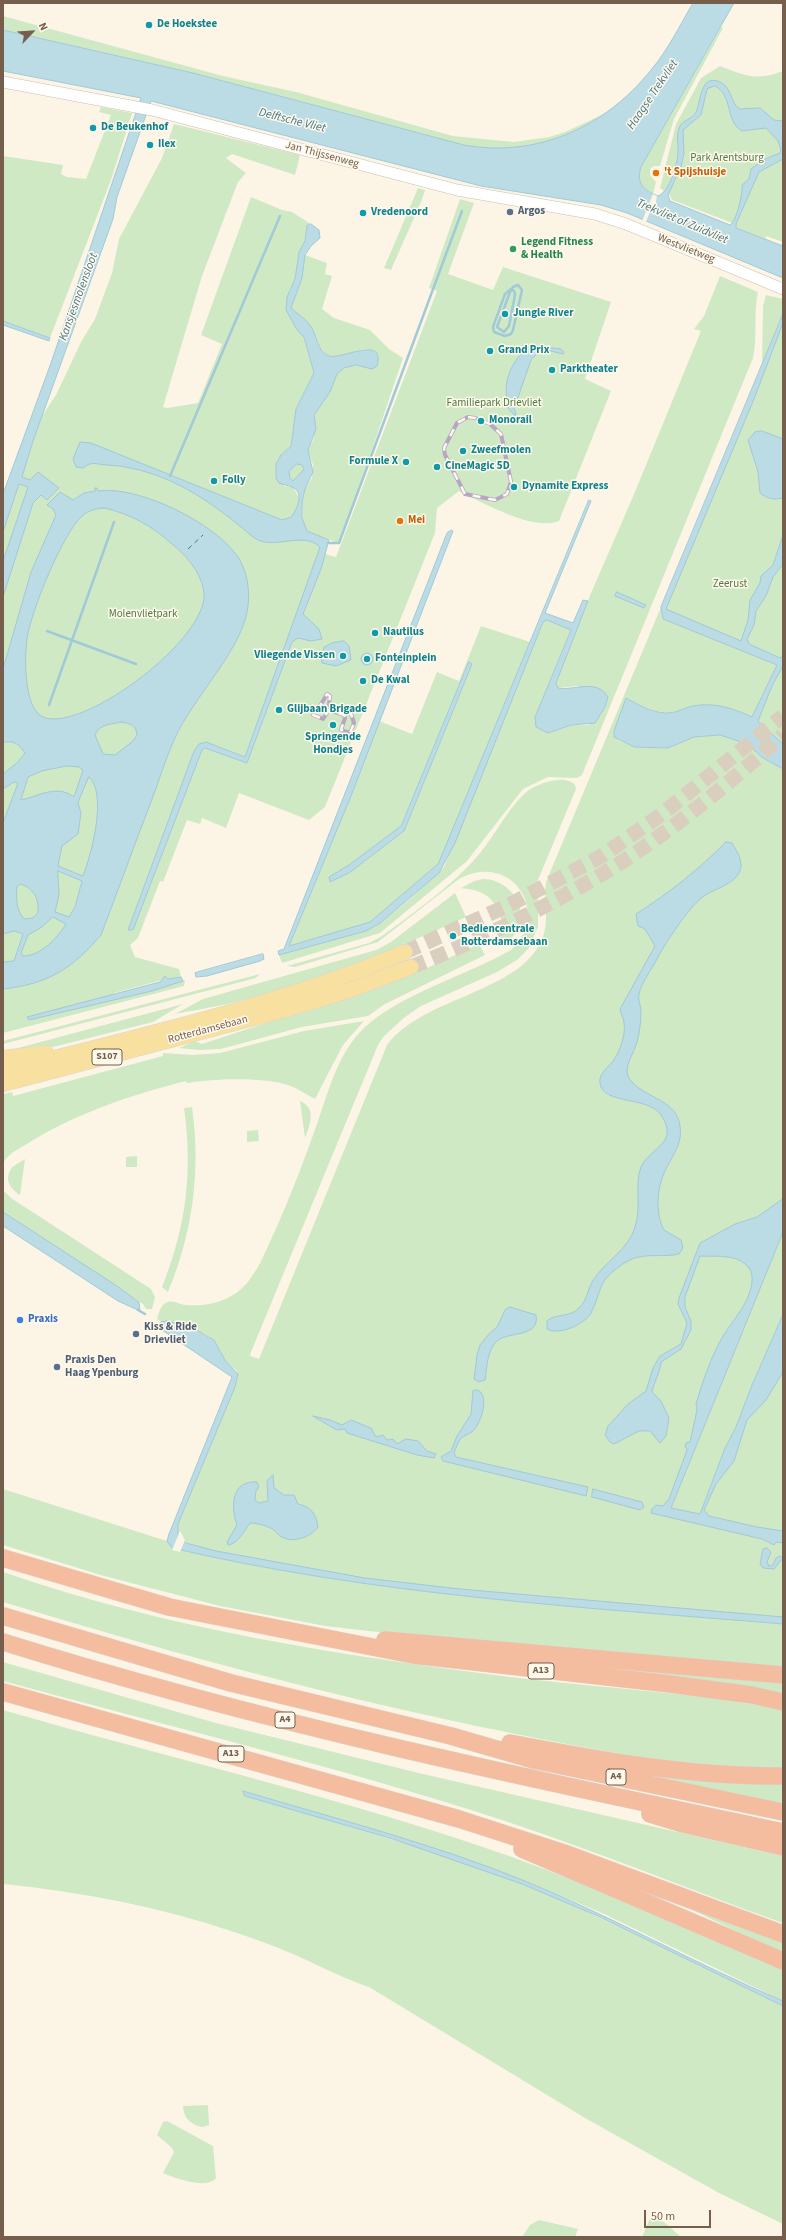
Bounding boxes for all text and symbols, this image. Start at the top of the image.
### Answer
north arrow [12,12,52,52]
place label: De Hoekstee [157,18,217,32]
text: N [35,20,52,33]
marker: De Hoekstee [144,20,154,30]
water label: Haagse Trekvliet [624,57,682,133]
water label: Delftsche Vliet [257,106,327,136]
place label: De Beukenhof [101,121,168,135]
marker: De Beukenhof [88,123,98,133]
place label: Ilex [158,138,176,152]
street label: Jan Thijssenweg [284,139,360,171]
marker: Ilex [145,140,155,150]
park label: Park Arentsburg [690,152,764,166]
place label: 't Spijshuisje [664,166,726,180]
marker: 't Spijshuisje [651,168,661,178]
water label: Trekvliet of Zuidvliet [634,196,730,248]
place label: Argos [518,205,545,219]
place label: Vredenoord [371,206,428,220]
marker: Argos [505,207,515,217]
marker: Vredenoord [358,208,368,218]
street label: Westvlietweg [655,232,717,266]
place label: Legend Fitness & Health [521,236,593,262]
marker: Legend Fitness & Health [508,244,518,254]
water label: Kansjesmolensloot [56,251,102,343]
place label: Jungle River [513,307,574,321]
marker: Jungle River [500,309,510,319]
place label: Grand Prix [498,344,549,358]
marker: Grand Prix [485,346,495,356]
place label: Parktheater [560,363,618,377]
marker: Parktheater [547,365,557,375]
park label: Familiepark Drievliet [447,397,541,411]
place label: Monorail [489,414,532,428]
marker: Monorail [476,416,486,426]
place label: Zweefmolen [471,444,531,458]
marker: Zweefmolen [458,446,468,456]
place label: Formule X [349,455,398,469]
marker: Formule X [401,457,411,467]
place label: CineMagic 5D [445,460,510,474]
marker: CineMagic 5D [432,462,442,472]
place label: Folly [222,474,246,488]
marker: Folly [209,476,219,486]
place label: Dynamite Express [522,480,608,494]
marker: Dynamite Express [509,482,519,492]
place label: Mei [408,514,425,528]
marker: Mei [395,516,405,526]
park label: Zeerust [713,578,747,592]
park label: Molenvlietpark [109,608,177,622]
place label: Nautilus [383,626,424,640]
marker: Nautilus [370,628,380,638]
place label: Vliegende Vissen [254,649,335,663]
marker: Vliegende Vissen [338,651,348,661]
place label: Fonteinplein [375,652,436,666]
marker: Fonteinplein [362,654,372,664]
place label: De Kwal [371,674,410,688]
marker: De Kwal [358,676,368,686]
place label: Glijbaan Brigade [287,703,367,717]
marker: Glijbaan Brigade [274,705,284,715]
marker: Springende Hondjes [328,720,338,730]
place label: Springende Hondjes [305,731,361,757]
place label: Bediencentrale Rotterdamsebaan [461,923,548,949]
marker: Bediencentrale Rotterdamsebaan [448,931,458,941]
street label: Rotterdamsebaan [167,1013,249,1047]
road number: S107 [92,1049,122,1065]
place label: Praxis [28,1313,58,1327]
marker: Praxis [15,1315,25,1325]
place label: Kiss & Ride Drievliet [144,1321,197,1347]
marker: Kiss & Ride Drievliet [131,1329,141,1339]
place label: Praxis Den Haag Ypenburg [65,1354,138,1380]
marker: Praxis Den Haag Ypenburg [52,1362,62,1372]
road number: A13 [528,1663,554,1679]
road number: A4 [275,1712,295,1728]
road number: A13 [218,1746,244,1762]
road number: A4 [606,1769,626,1785]
scale bar [646,2202,713,2228]
text: 50 m [651,2208,675,2225]

